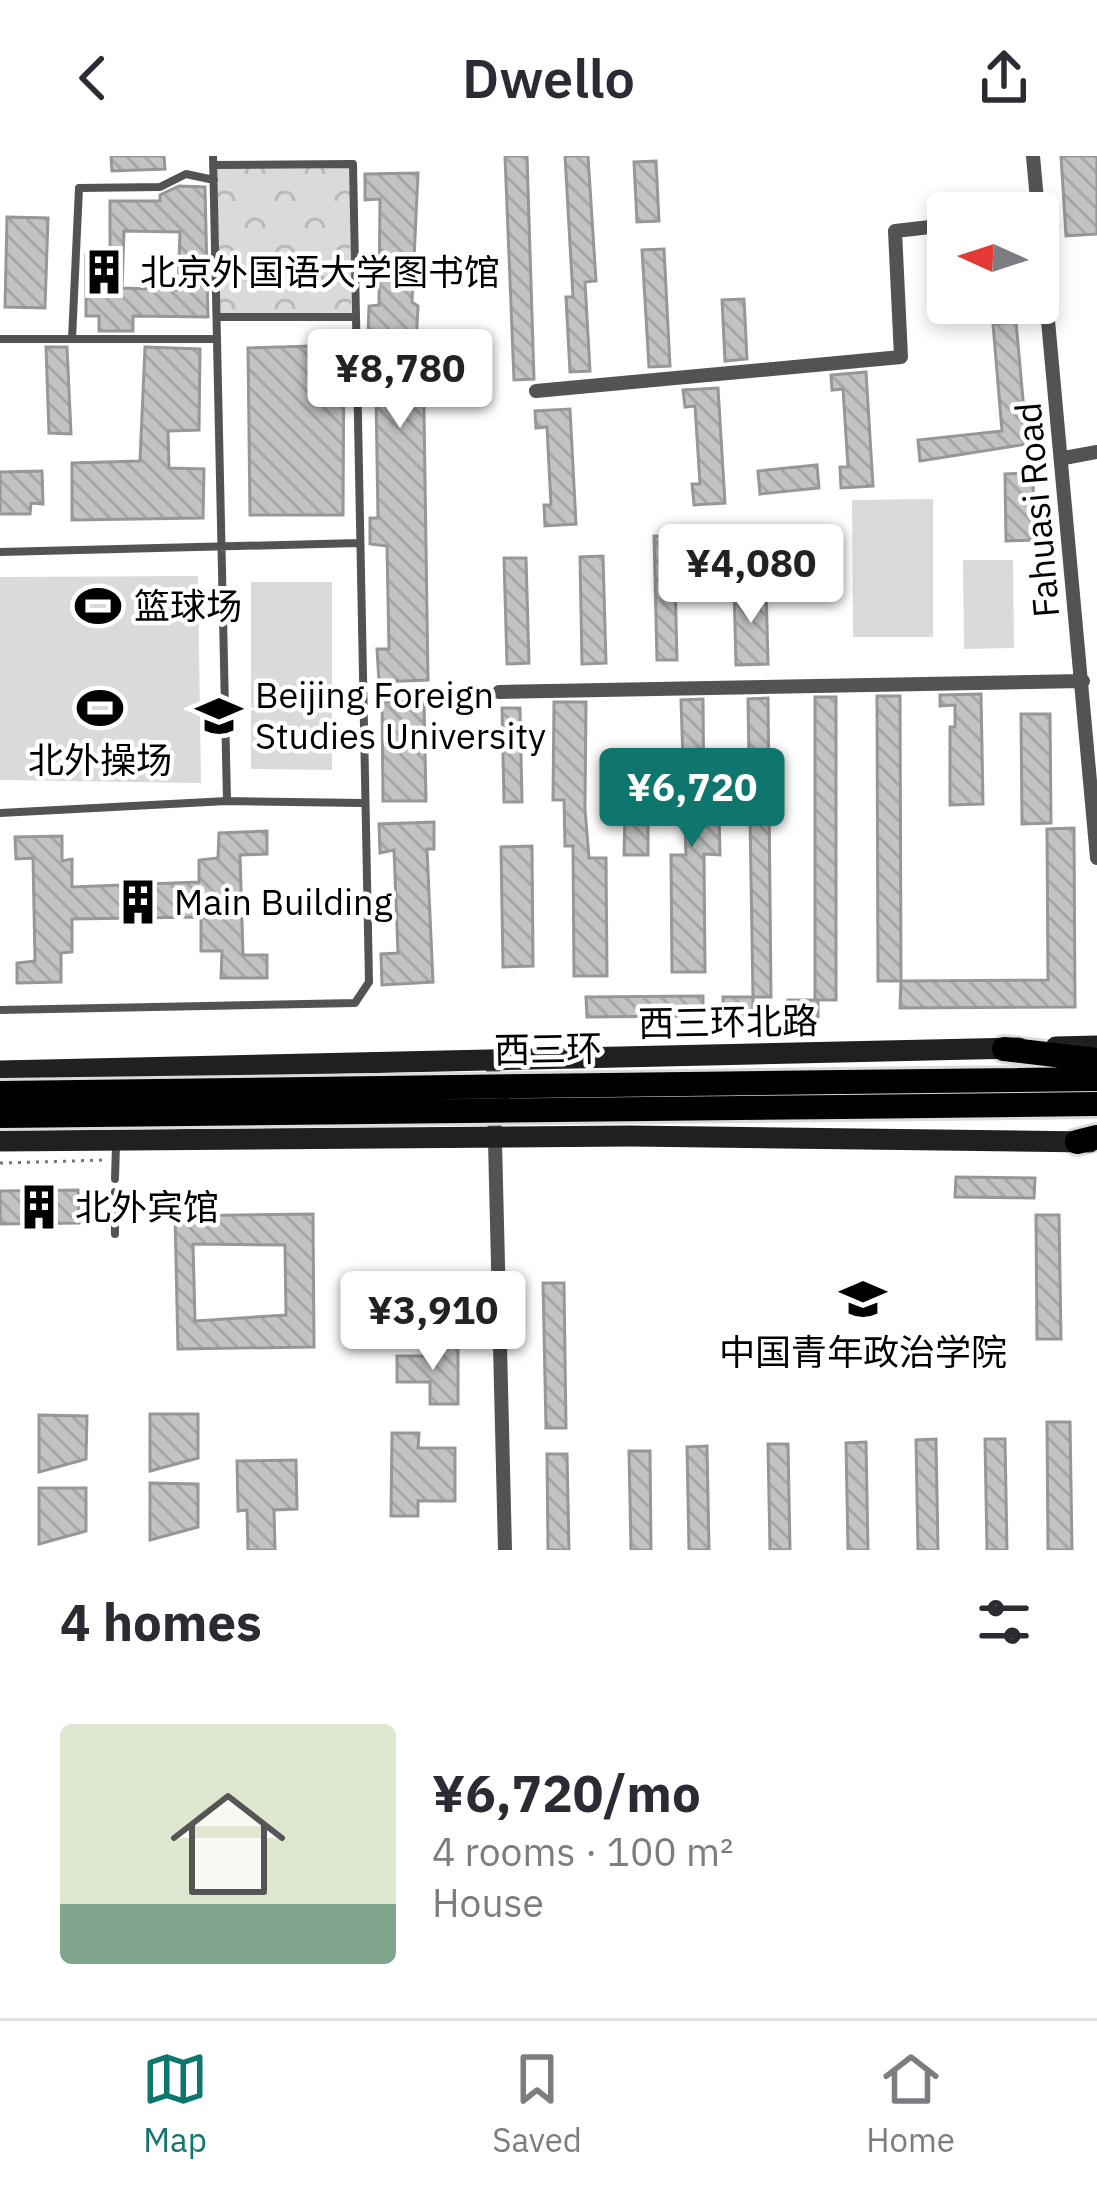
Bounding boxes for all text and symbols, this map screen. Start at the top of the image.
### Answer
text: Dwello [462,43,635,113]
icon: back [60,45,126,111]
icon: share [971,45,1037,111]
north arrow [927,192,1059,324]
map controls [927,192,1059,324]
building icon: 北京外国语大学图书馆 [79,247,129,297]
place label: 北京外国语大学图书馆 [140,248,500,295]
pin: ¥8,780 [302,329,498,431]
text: ¥8,780 [334,342,466,393]
street label: Fahuasi Road [1004,400,1069,620]
pin: ¥4,080 [653,524,849,626]
text: ¥4,080 [685,537,817,588]
sports icon: 篮球场 [73,581,123,631]
place label: 篮球场 [134,582,242,629]
place label: Beijing Foreign Studies University [255,671,546,759]
sports icon: 北外操场 [75,683,125,733]
school or university icon: Beijing Foreign Studies University [194,691,244,741]
place label: 北外操场 [28,736,172,783]
pin: ¥6,720 [594,748,790,850]
text: ¥6,720 [626,761,758,812]
building icon: Main Building [113,877,163,927]
place label: Main Building [174,878,392,925]
street label: 西三环北路 [638,996,818,1047]
street label: 西三环 [494,1024,602,1073]
building icon: 北外宾馆 [14,1182,64,1232]
place label: 北外宾馆 [75,1183,219,1230]
pin: ¥3,910 [335,1271,531,1373]
school or university icon: 中国青年政治学院 [838,1274,888,1324]
text: ¥3,910 [367,1284,499,1335]
place label: 中国青年政治学院 [719,1328,1007,1375]
text: 4 homes [60,1589,262,1655]
icon: filters [971,1589,1037,1655]
text: ¥6,720/mo [432,1760,701,1826]
icon: home [156,1772,300,1916]
text: 4 rooms · 100 m² [432,1826,734,1877]
text: House [432,1877,544,1928]
tab: Map [142,2046,208,2161]
tab: Saved [492,2046,582,2161]
tab: Home [866,2046,955,2161]

